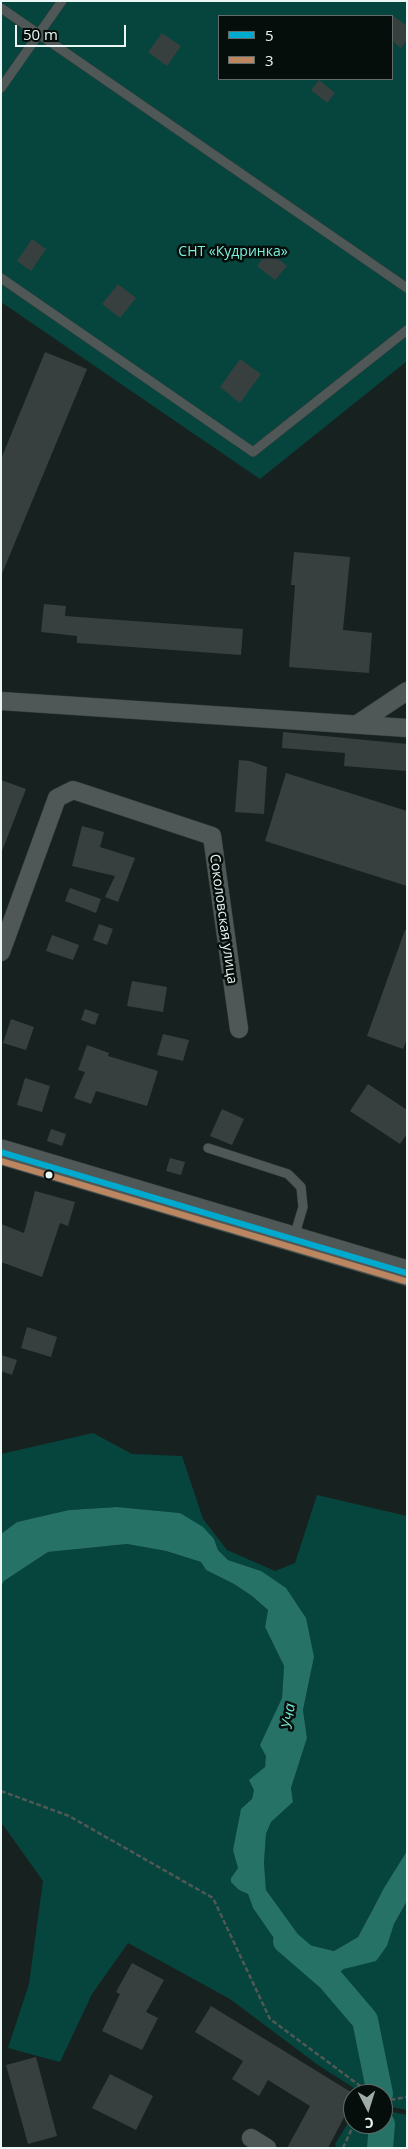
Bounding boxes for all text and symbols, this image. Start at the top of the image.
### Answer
scale bar [18,15,129,47]
legend [218,15,393,80]
text: 50 m [23,24,58,44]
text: 5 [265,25,274,45]
text: 3 [265,50,274,70]
park label: СНТ «Кудринка» [178,244,288,260]
street label: Соколовская улица [206,853,240,985]
unlabelled marker [44,1170,54,1180]
water label: Уча [278,1702,300,1730]
north arrow [343,2084,393,2134]
text: С [364,2114,375,2133]

